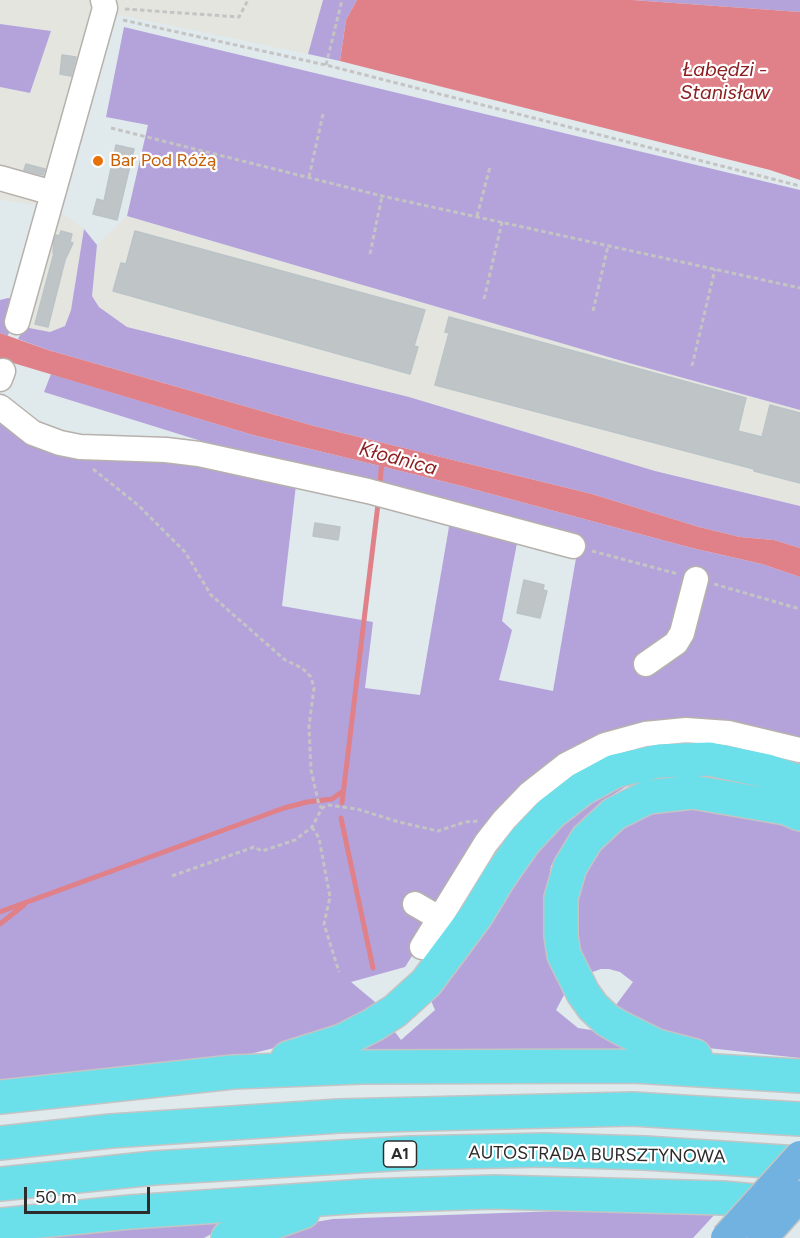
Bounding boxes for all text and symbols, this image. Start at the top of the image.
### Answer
water label: Łabędzi - Stanisław [680,58,770,105]
place label: Bar Pod Różą [110,150,216,172]
marker: Bar Pod Różą [91,154,105,168]
water label: Kłodnica [356,437,440,481]
road number: A1 [384,1141,416,1167]
street label: AUTOSTRADA BURSZTYNOWA [468,1142,726,1168]
scale bar [27,1175,153,1213]
text: 50 m [35,1186,77,1208]

